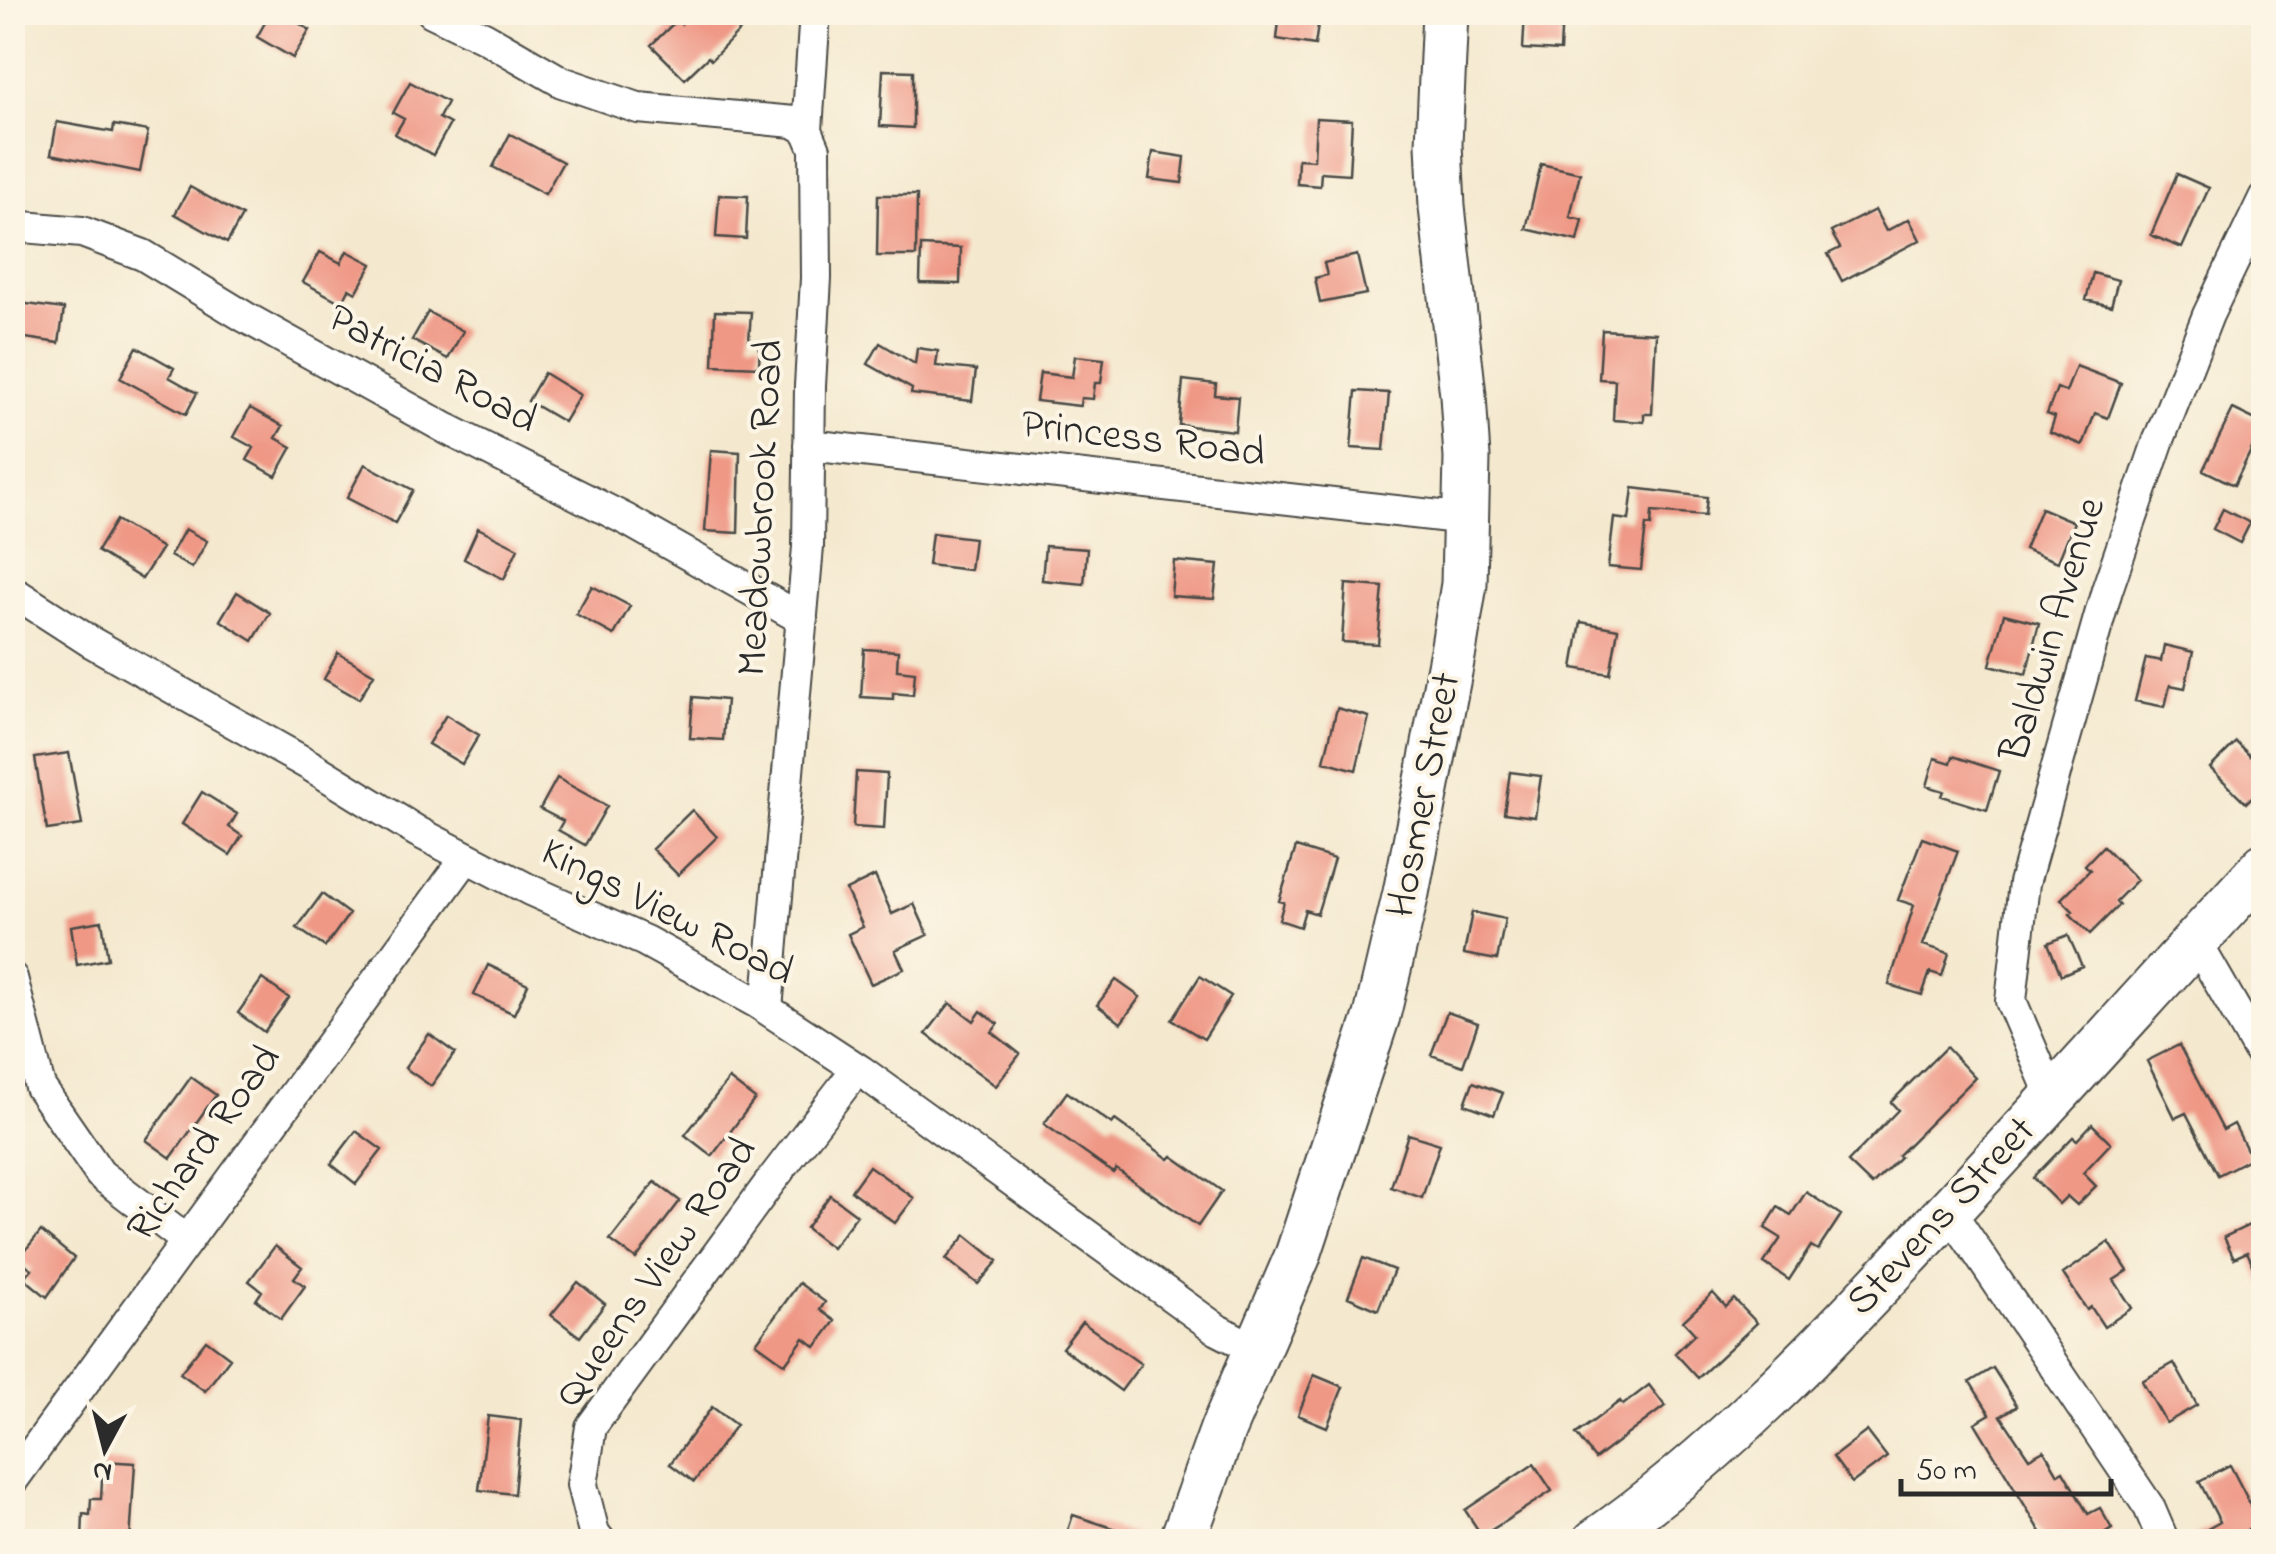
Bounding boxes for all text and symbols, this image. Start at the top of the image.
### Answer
street label: Patricia Road [316,289,548,451]
street label: Meadowbrook Road [723,338,801,678]
street label: Princess Road [1018,395,1268,485]
street label: Baldwin Avenue [1985,490,2123,771]
street label: Hosmer Street [1371,667,1479,923]
street label: Kings View Road [530,823,804,1003]
street label: Richard Road [113,1033,297,1255]
street label: Stevens Street [1833,1103,2051,1331]
street label: Queens View Road [541,1125,773,1421]
north arrow [55,1399,155,1499]
scale bar [1901,1434,2111,1496]
text: N [90,1449,114,1492]
text: 50 m [1916,1450,1977,1494]

